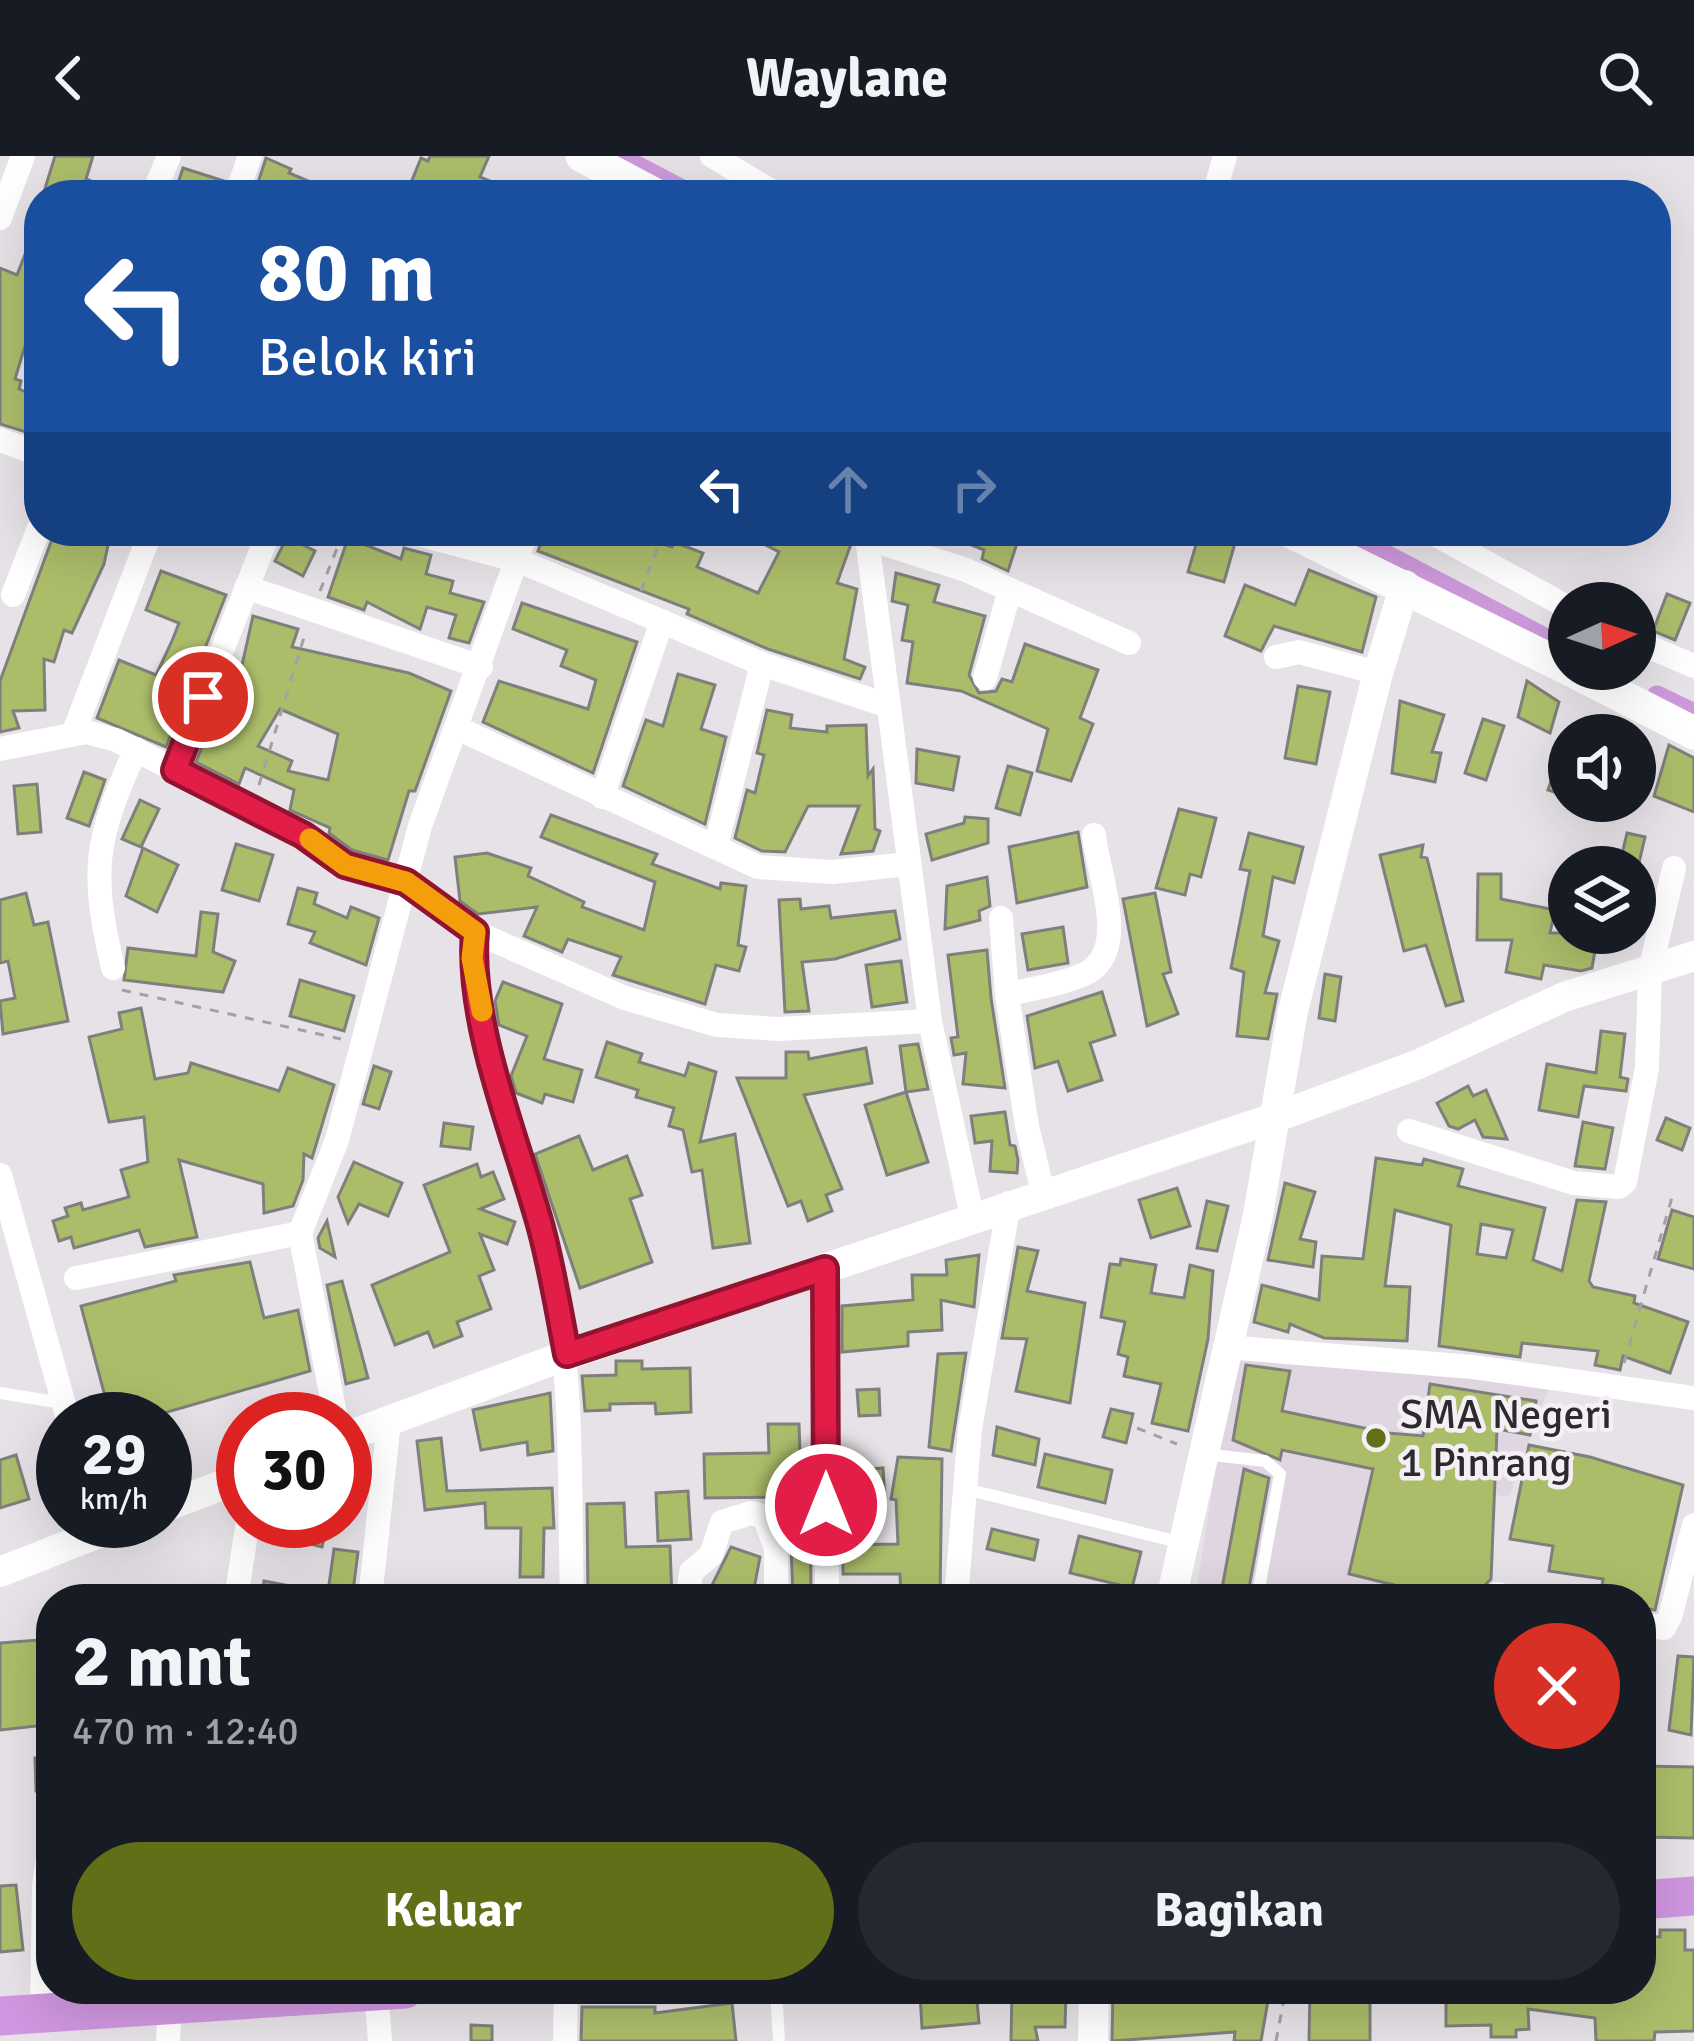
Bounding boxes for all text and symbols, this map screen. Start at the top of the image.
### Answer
icon: back [36,45,102,111]
text: Waylane [746,45,948,112]
icon: search [1592,45,1658,111]
text: 80 m [258,221,435,325]
icon: left [60,228,216,384]
text: Belok kiri [258,324,477,391]
icon: left [689,456,755,522]
icon: ahead [815,456,881,522]
icon: right [941,456,1007,522]
north arrow [1548,582,1656,690]
map controls [1548,582,1656,954]
pin [152,646,254,748]
icon: arrive [170,664,236,730]
button: sound [1548,714,1656,822]
button: layers [1548,846,1656,954]
place label: SMA Negeri 1 Pinrang [1400,1389,1612,1488]
speed limit sign: 30 [216,1392,372,1548]
text: 29 [82,1418,146,1492]
marker: SMA Negeri 1 Pinrang [1363,1425,1389,1451]
position arrow [763,1442,889,1568]
text: km/h [80,1481,148,1518]
text: 2 mnt [72,1617,251,1706]
button: close [1494,1623,1620,1749]
text: 470 m · 12:40 [72,1707,299,1755]
button: Keluar [72,1842,834,1980]
button: Bagikan [858,1842,1620,1980]

